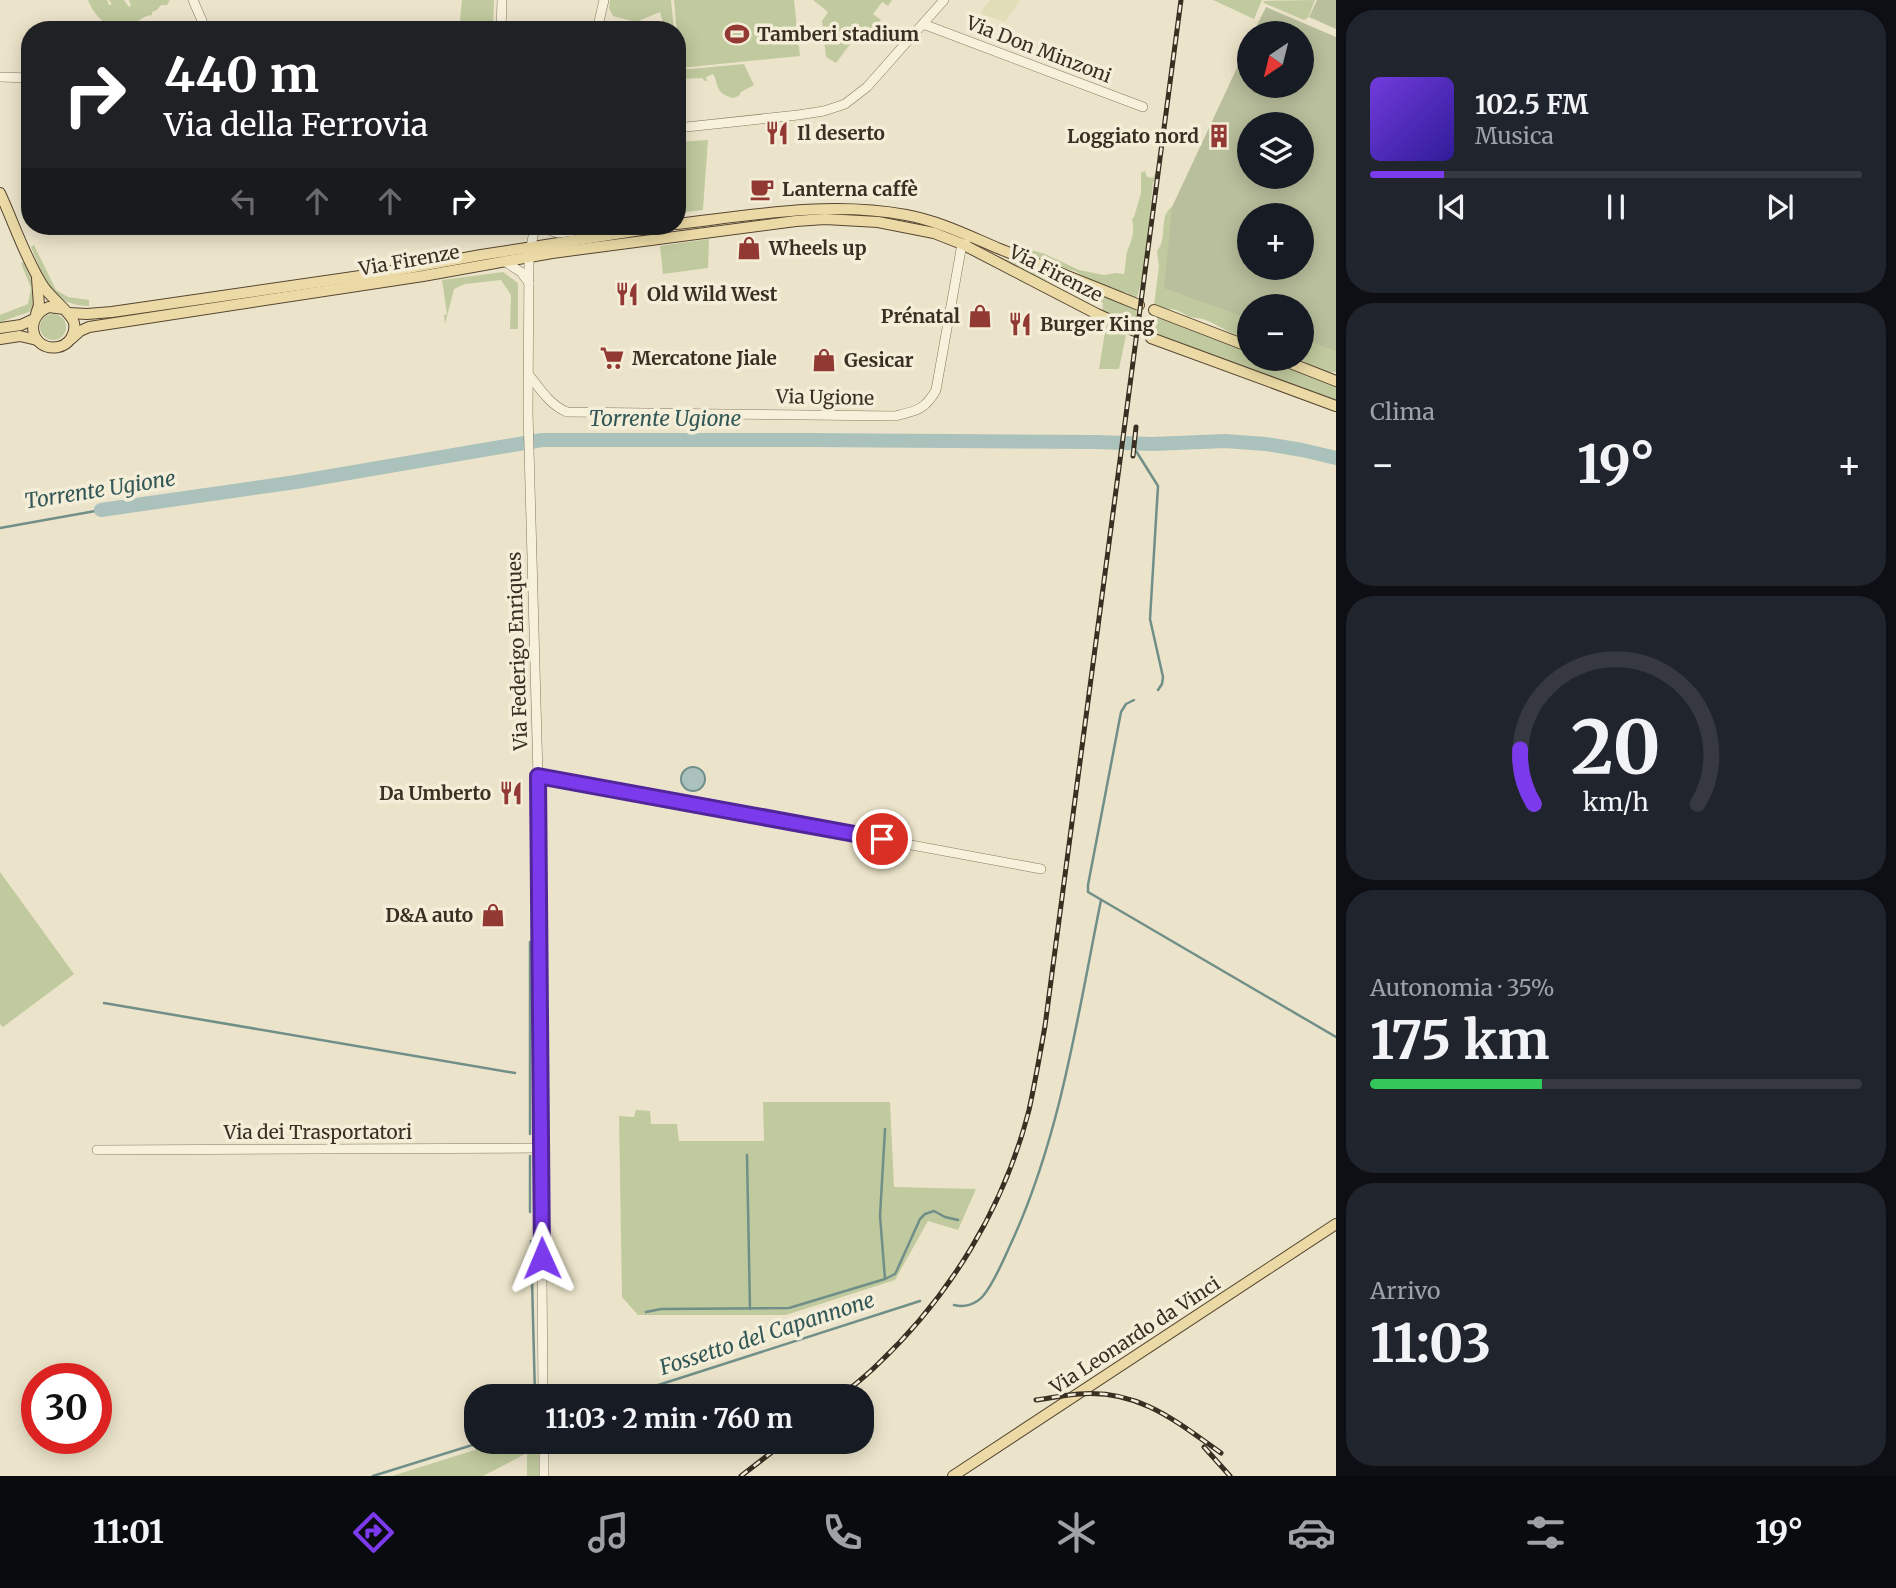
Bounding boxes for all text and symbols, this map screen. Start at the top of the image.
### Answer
street label: Via Don Minzoni [962,10,1115,88]
sports icon: Tamberi stadium [723,20,751,48]
north arrow [1237,21,1314,98]
map controls [1237,21,1314,371]
place label: Tamberi stadium [757,22,919,46]
text: 440 m [164,44,319,105]
icon: right [49,49,140,140]
text: 102.5 FM [1475,88,1588,121]
text: Via della Ferrovia [164,105,428,145]
button: layers [1237,112,1314,189]
restaurant icon: Il deserto [763,119,791,147]
place label: Il deserto [797,121,885,145]
text: Musica [1475,121,1554,150]
building icon: Loggiato nord [1205,122,1233,150]
place label: Loggiato nord [1067,124,1199,148]
cafe icon: Lanterna caffè [748,175,776,203]
place label: Lanterna caffè [782,177,918,201]
icon: left [225,182,263,220]
icon: ahead [298,182,336,220]
icon: ahead [371,182,409,220]
icon: right [444,182,482,220]
icon: previous [1433,188,1471,226]
icon: pause [1597,188,1635,226]
icon: next [1761,188,1799,226]
button: + [1237,203,1314,280]
shop icon: Wheels up [735,234,763,262]
place label: Wheels up [768,236,867,260]
street label: Via Firenze [356,239,461,281]
street label: Via Firenze [1004,239,1107,307]
restaurant icon: Old Wild West [613,280,641,308]
place label: Old Wild West [647,282,778,306]
button: − [1237,294,1314,371]
shop icon: Prénatal [966,302,994,330]
place label: Prénatal [881,304,960,328]
restaurant icon: Burger King [1006,310,1034,338]
place label: Burger King [1040,312,1154,336]
supermarket icon: Mercatone Jiale [598,344,626,372]
place label: Mercatone Jiale [632,346,777,370]
shop icon: Gesicar [810,346,838,374]
place label: Gesicar [844,348,914,372]
street label: Via Ugione [775,384,874,410]
text: Clima [1370,397,1435,426]
water label: Torrente Ugione [589,405,741,432]
text: 19° [1577,432,1655,497]
text: − [1370,441,1395,488]
text: + [1837,441,1862,488]
water label: Torrente Ugione [22,464,177,515]
street label: Via Federigo Enriques [502,551,533,752]
text: 20 [1571,702,1661,794]
restaurant icon: Da Umberto [497,779,525,807]
place label: Da Umberto [379,781,491,805]
text: km/h [1583,786,1649,818]
pin [852,809,912,869]
icon: arrive [863,820,901,858]
shop icon: D&A auto [479,901,507,929]
place label: D&A auto [385,903,473,927]
text: Autonomia · 35% [1370,973,1554,1002]
text: 175 km [1370,1008,1549,1073]
street label: Via dei Trasportatori [223,1120,412,1144]
position arrow [505,1221,579,1295]
street label: Via Leonardo da Vinci [1045,1271,1225,1399]
text: Arrivo [1370,1276,1440,1305]
water label: Fossetto del Capannone [655,1286,878,1381]
text: 11:03 [1370,1311,1491,1376]
speed limit sign: 30 [21,1363,112,1454]
text: 11:03 · 2 min · 760 m [545,1402,793,1435]
icon: directions [349,1508,398,1557]
icon: music [584,1508,633,1557]
icon: phone [818,1508,867,1557]
icon: climate [1052,1508,1101,1557]
icon: car [1287,1508,1336,1557]
icon: filters [1521,1508,1570,1557]
text: 11:01 [93,1512,164,1552]
text: 19° [1755,1512,1803,1552]

